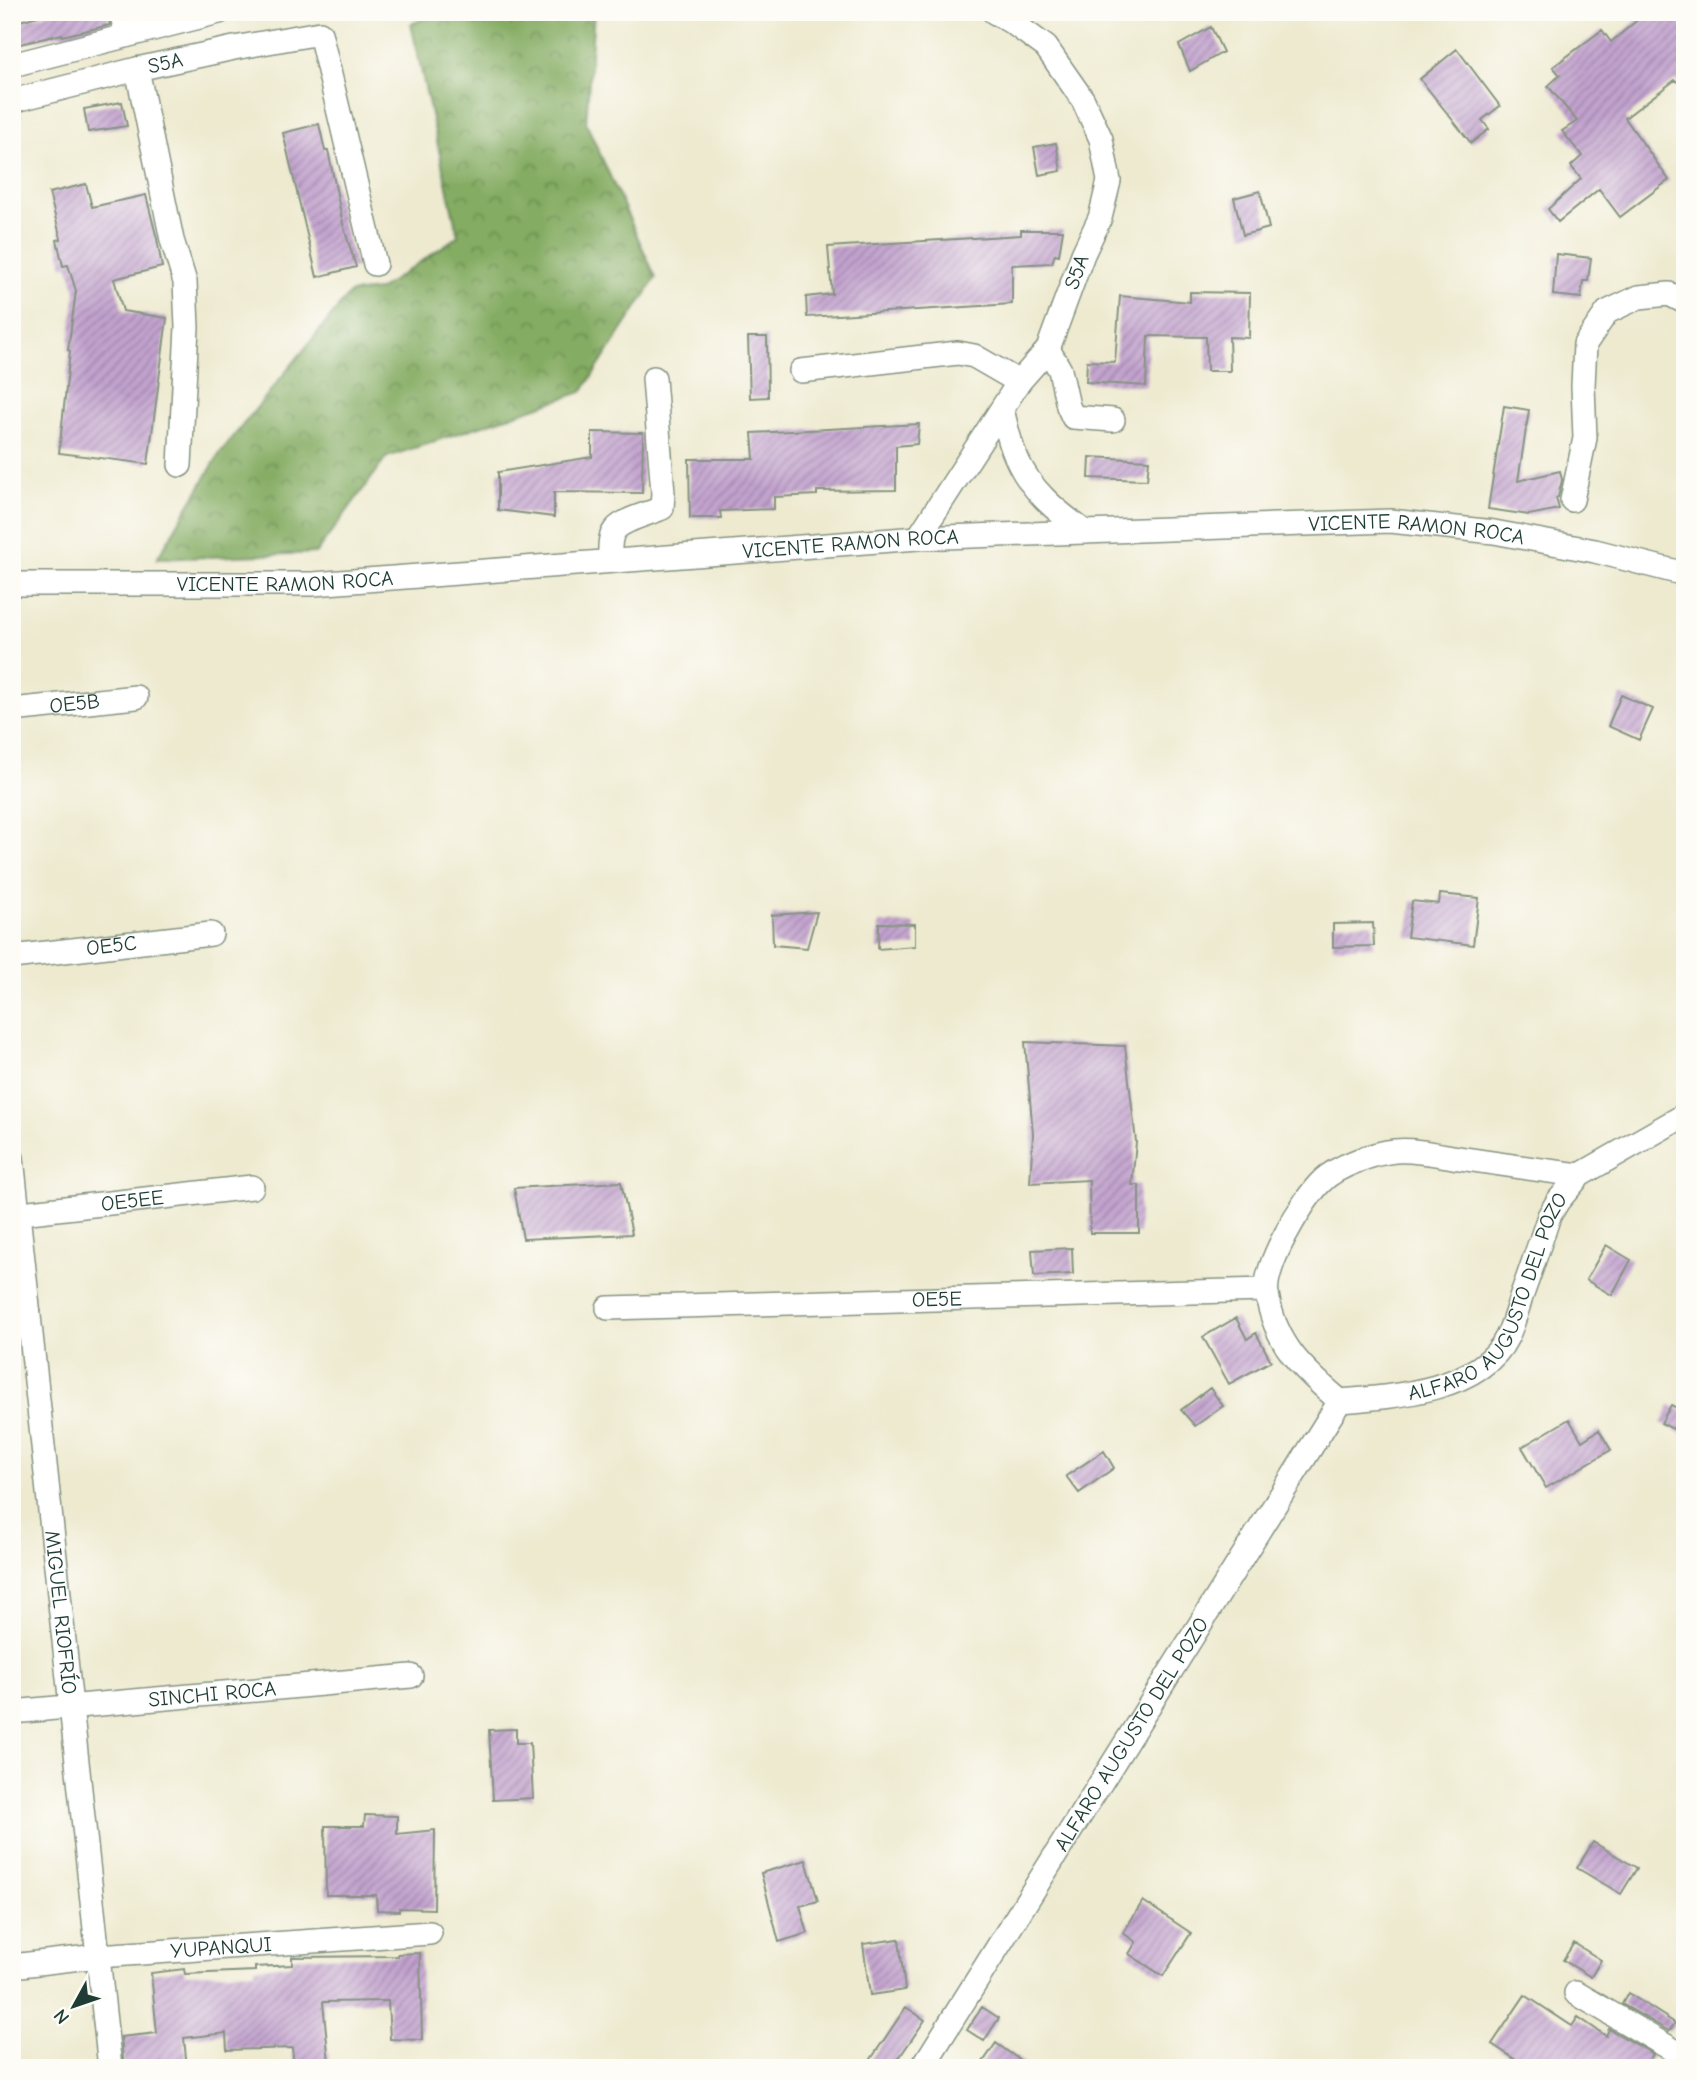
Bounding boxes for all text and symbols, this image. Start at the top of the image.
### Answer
street label: S5A [146,47,185,78]
street label: S5A [1059,251,1094,293]
street label: VICENTE RAMON ROCA [1308,509,1526,549]
street label: VICENTE RAMON ROCA [741,525,959,563]
street label: VICENTE RAMON ROCA [177,566,394,596]
street label: OE5B [48,689,101,718]
street label: OE5C [85,931,138,960]
street label: OE5EE [100,1185,165,1216]
street label: ALFARO AUGUSTO DEL POZO [1406,1187,1572,1405]
street label: OE5E [911,1286,962,1312]
street label: MIGUEL RIOFRÍO [40,1529,82,1695]
street label: ALFARO AUGUSTO DEL POZO [1049,1613,1213,1855]
street label: SINCHI ROCA [147,1676,277,1712]
street label: YUPANQUI [170,1932,273,1963]
north arrow [38,1972,108,2042]
text: N [49,2004,74,2028]

